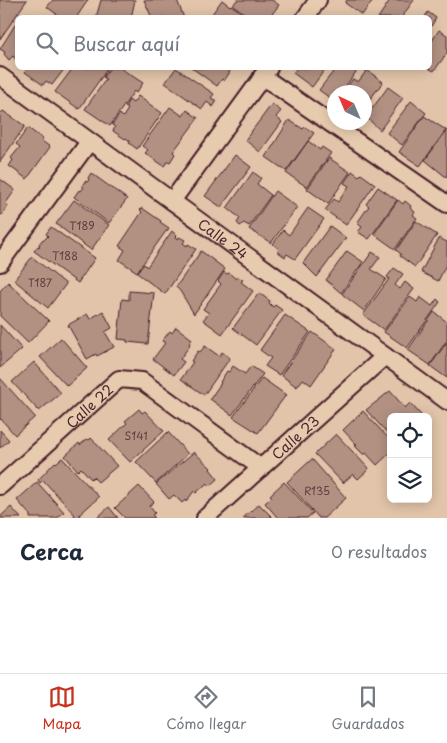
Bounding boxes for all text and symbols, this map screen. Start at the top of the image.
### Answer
search box [15,15,432,70]
icon: search [33,29,61,57]
text: Buscar aquí [73,29,180,57]
north arrow [327,85,372,130]
street label: Calle 24 [194,213,253,264]
house number: T189 [69,217,95,234]
house number: T188 [52,247,78,264]
house number: T187 [28,274,52,291]
street label: Calle 22 [61,379,118,433]
street label: Calle 23 [267,410,323,464]
map controls [387,413,432,503]
button: locate [387,413,432,458]
house number: S141 [124,427,148,444]
button: layers [387,458,432,503]
house number: R135 [304,482,330,499]
text: Cerca [20,535,84,567]
text: 0 resultados [331,539,427,563]
tab: Mapa [43,683,81,734]
tab: Cómo llegar [166,683,246,734]
tab: Guardados [332,683,404,734]

